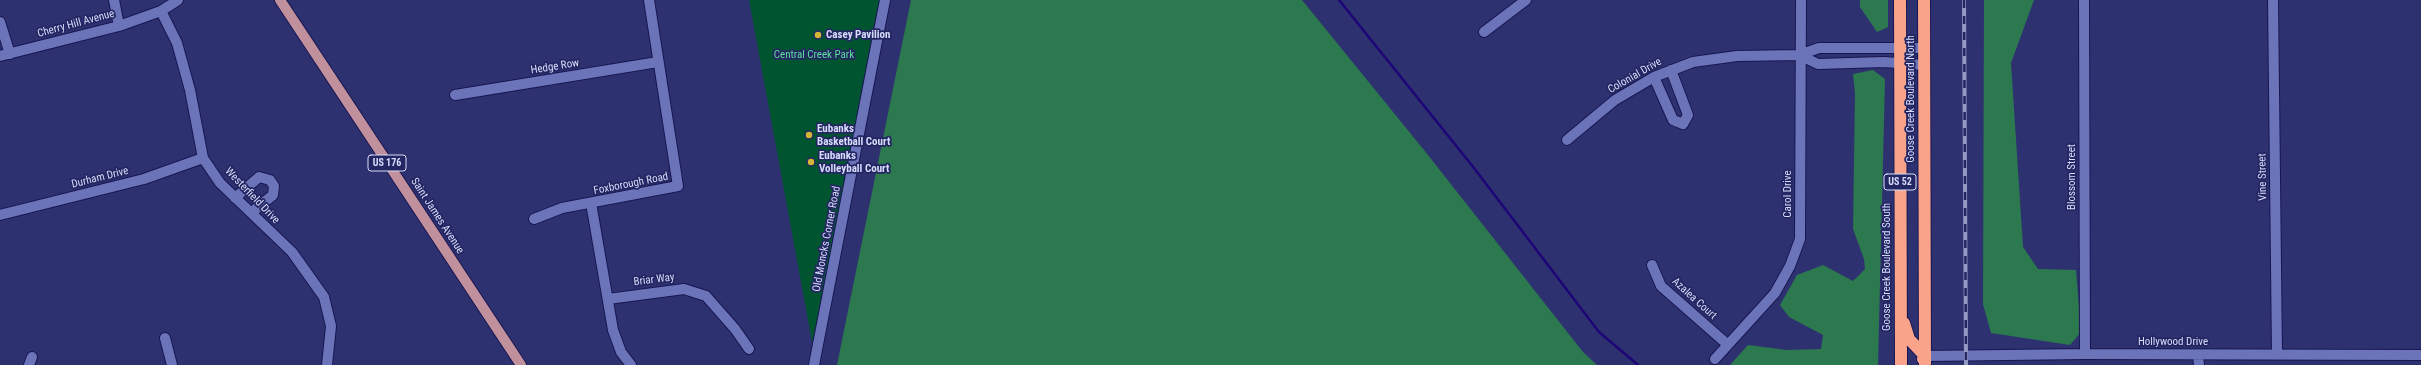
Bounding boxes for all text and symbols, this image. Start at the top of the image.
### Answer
street label: Cherry Hill Avenue [36,7,116,41]
place label: Casey Pavilion [826,28,891,42]
marker: Casey Pavilion [813,30,823,40]
street label: Goose Creek Boulevard North [1904,35,1918,163]
park label: Central Creek Park [774,48,854,62]
street label: Colonial Drive [1606,55,1664,97]
street label: Hedge Row [530,57,580,77]
place label: Eubanks Basketball Court [817,122,890,148]
marker: Eubanks Basketball Court [804,130,814,140]
street label: Blossom Street [2065,144,2079,210]
place label: Eubanks Volleyball Court [819,149,889,175]
street label: Vine Street [2256,153,2270,201]
road number: US 176 [368,155,406,171]
marker: Eubanks Volleyball Court [806,157,816,167]
street label: Durham Drive [70,165,130,191]
street label: Westerfield Drive [222,165,282,227]
street label: Foxborough Road [593,170,669,198]
street label: Carol Drive [1781,170,1795,218]
road number: US 52 [1884,174,1916,190]
street label: Saint James Avenue [408,176,466,256]
street label: Old Moncks Corner Road [810,185,844,293]
street label: Goose Creek Boulevard South [1880,203,1894,331]
street label: Briar Way [633,271,675,289]
street label: Azalea Court [1669,275,1719,323]
street label: Hollywood Drive [2138,335,2208,349]

